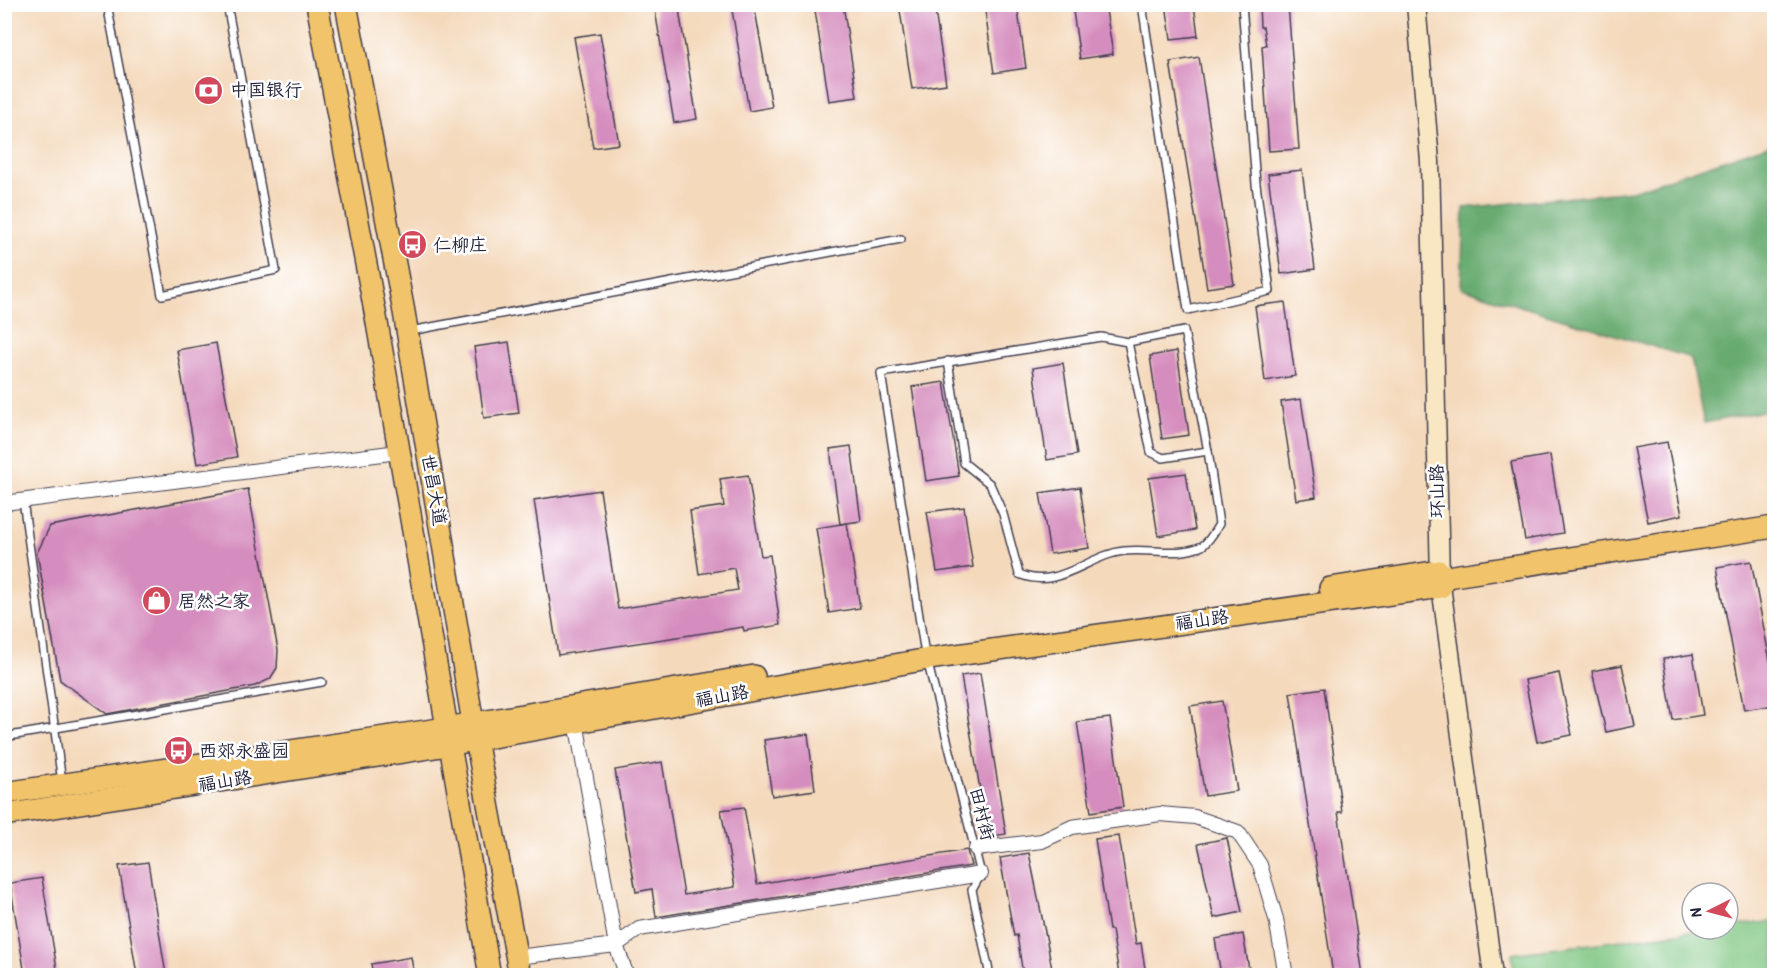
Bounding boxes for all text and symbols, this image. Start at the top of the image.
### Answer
bank icon: 中国银行 [193,74,225,106]
place label: 中国银行 [230,77,302,102]
bus stop icon: 仁柳庄 [396,229,428,261]
place label: 仁柳庄 [433,232,487,257]
street label: 世昌大道 [416,452,453,528]
street label: 环山路 [1424,464,1449,518]
shop icon: 居然之家 [141,585,173,617]
place label: 居然之家 [178,588,250,613]
street label: 福山路 [1173,603,1230,636]
street label: 福山路 [693,679,751,713]
bus stop icon: 西郊永盛园 [162,735,194,767]
place label: 西郊永盛园 [199,738,289,763]
street label: 福山路 [196,764,254,797]
street label: 田村街 [964,785,1001,843]
north arrow [1680,881,1740,941]
text: N [1684,907,1706,918]

